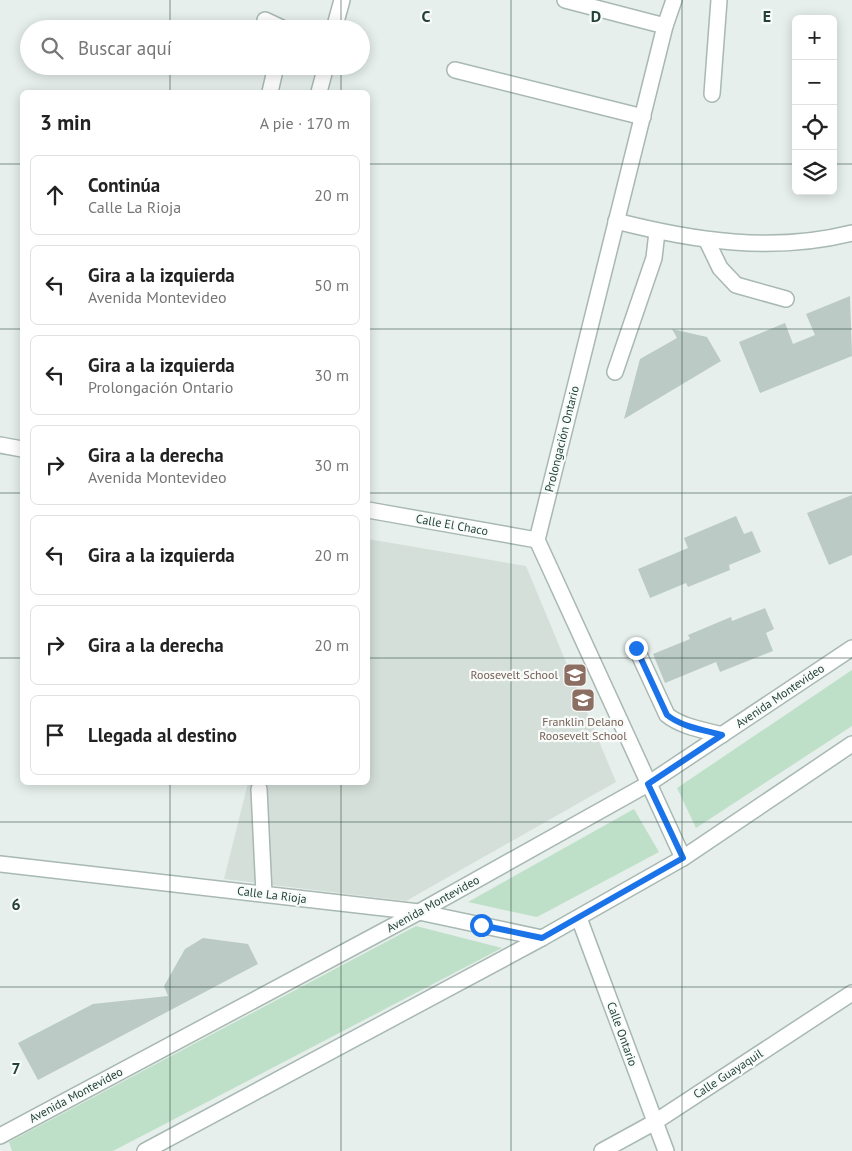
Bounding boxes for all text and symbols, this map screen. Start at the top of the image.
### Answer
text: C [422,6,431,26]
text: D [591,6,601,26]
text: E [763,6,771,26]
map controls [792,15,837,195]
button: + [792,15,837,60]
search box [20,20,370,75]
icon: search [38,34,66,62]
text: Buscar aquí [78,36,172,60]
button: − [792,60,837,105]
button: locate [792,105,837,150]
text: 3 min [40,109,91,136]
text: A pie · 170 m [260,113,350,133]
button: layers [792,150,837,195]
text: Continúa [88,173,160,197]
icon: ahead [41,181,69,209]
text: 20 m [314,185,349,205]
text: Calle La Rioja [88,197,181,217]
text: Gira a la izquierda [88,263,235,287]
icon: left [41,271,69,299]
text: 50 m [314,275,349,295]
text: Avenida Montevideo [88,287,226,307]
text: Gira a la izquierda [88,353,235,377]
icon: left [41,361,69,389]
text: 30 m [314,365,349,385]
text: Prolongación Ontario [88,377,233,397]
street label: Prolongación Ontario [541,384,582,494]
text: Gira a la derecha [88,443,224,467]
icon: right [41,451,69,479]
text: 30 m [314,455,349,475]
text: Avenida Montevideo [88,467,226,487]
street label: Calle El Chaco [415,511,489,538]
icon: left [41,541,69,569]
text: Gira a la izquierda [88,543,235,567]
text: 20 m [314,545,349,565]
icon: right [41,631,69,659]
text: Gira a la derecha [88,633,224,657]
text: 20 m [314,635,349,655]
route end [625,637,648,660]
street label: Avenida Montevideo [732,660,827,731]
school or university icon: Roosevelt School [562,662,588,688]
place label: Roosevelt School [470,667,558,682]
school or university icon: Franklin Delano Roosevelt School [570,687,596,713]
place label: Franklin Delano Roosevelt School [539,714,627,743]
icon: arrive [41,721,69,749]
text: Llegada al destino [88,723,237,747]
street label: Avenida Montevideo [384,872,482,935]
street label: Calle La Rioja [236,883,308,906]
text: 6 [11,894,21,914]
route start [470,914,493,937]
street label: Calle Ontario [604,1000,641,1068]
street label: Calle Guayaquil [690,1045,766,1102]
text: 7 [11,1058,21,1078]
street label: Avenida Montevideo [26,1064,125,1126]

